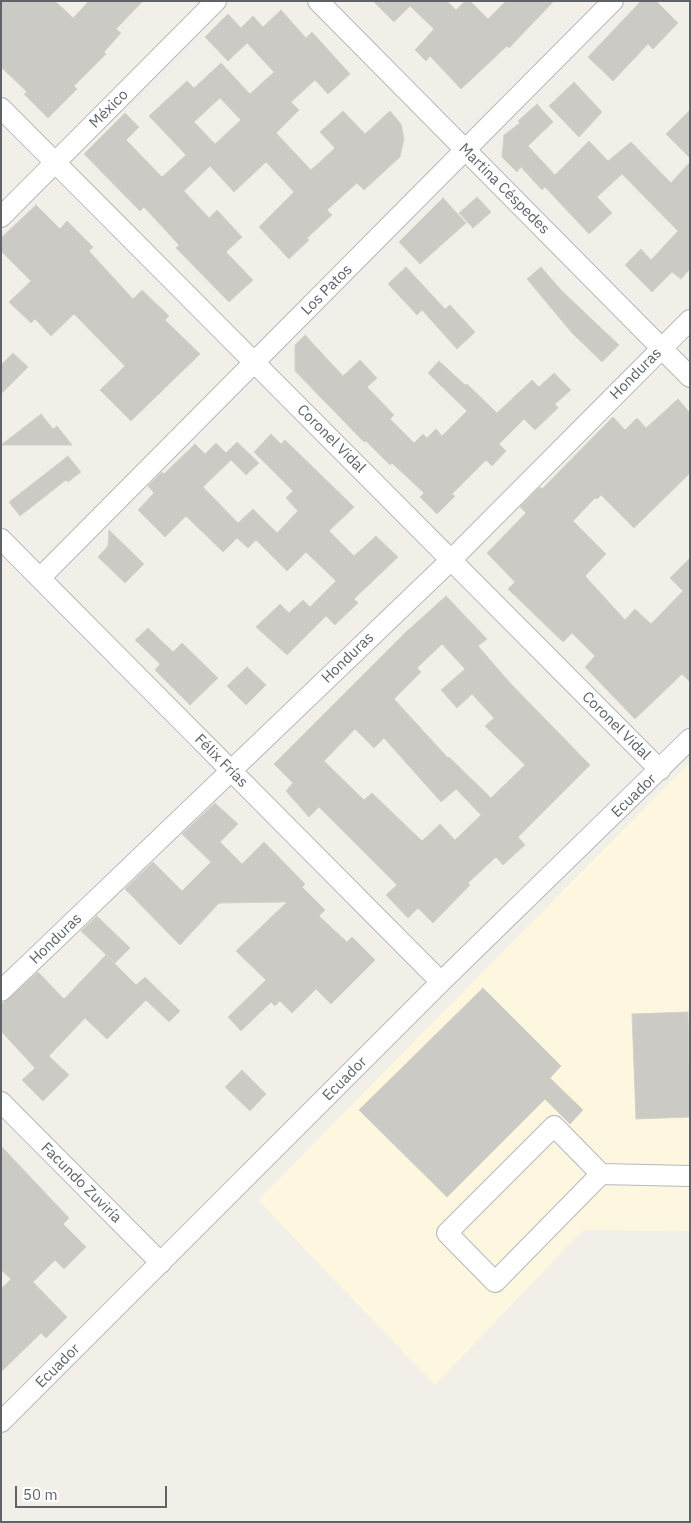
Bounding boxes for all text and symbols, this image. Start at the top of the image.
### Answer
street label: México [86,86,132,132]
street label: Martina Céspedes [455,140,553,238]
street label: Los Patos [298,261,356,319]
street label: Honduras [606,344,666,404]
street label: Coronel Vidal [293,401,369,477]
street label: Honduras [318,629,378,687]
street label: Coronel Vidal [578,688,654,764]
street label: Félix Frías [191,731,251,791]
street label: Ecuador [608,770,660,822]
street label: Honduras [26,910,86,968]
street label: Ecuador [319,1053,371,1105]
street label: Facundo Zuviría [37,1139,125,1227]
street label: Ecuador [32,1340,84,1392]
scale bar [18,1476,170,1508]
text: 50 m [23,1485,58,1504]

